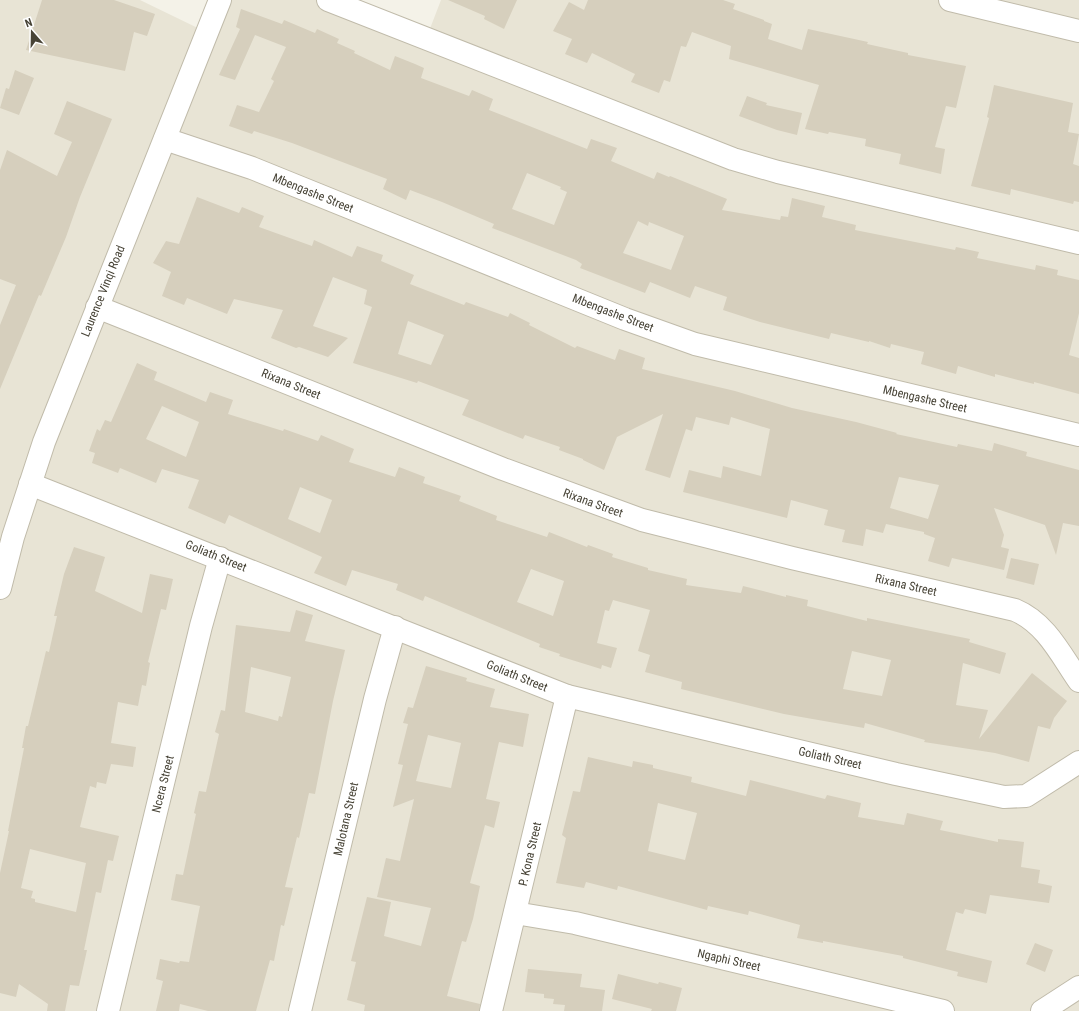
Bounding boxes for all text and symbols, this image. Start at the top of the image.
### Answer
north arrow [12,12,52,52]
text: N [23,16,34,30]
street label: Mbengashe Street [271,170,356,216]
street label: Laurence Vinqi Road [78,243,128,339]
street label: Mbengashe Street [570,291,656,335]
street label: Rixana Street [259,366,323,402]
street label: Mbengashe Street [882,383,969,416]
street label: Rixana Street [561,486,625,520]
street label: Goliath Street [183,537,249,575]
street label: Rixana Street [874,571,938,599]
street label: Goliath Street [484,657,550,695]
street label: Goliath Street [797,744,863,772]
street label: Ncera Street [149,753,177,814]
street label: Malotana Street [331,780,361,857]
street label: P. Kona Street [516,820,544,887]
street label: Ngaphi Street [696,946,762,974]

